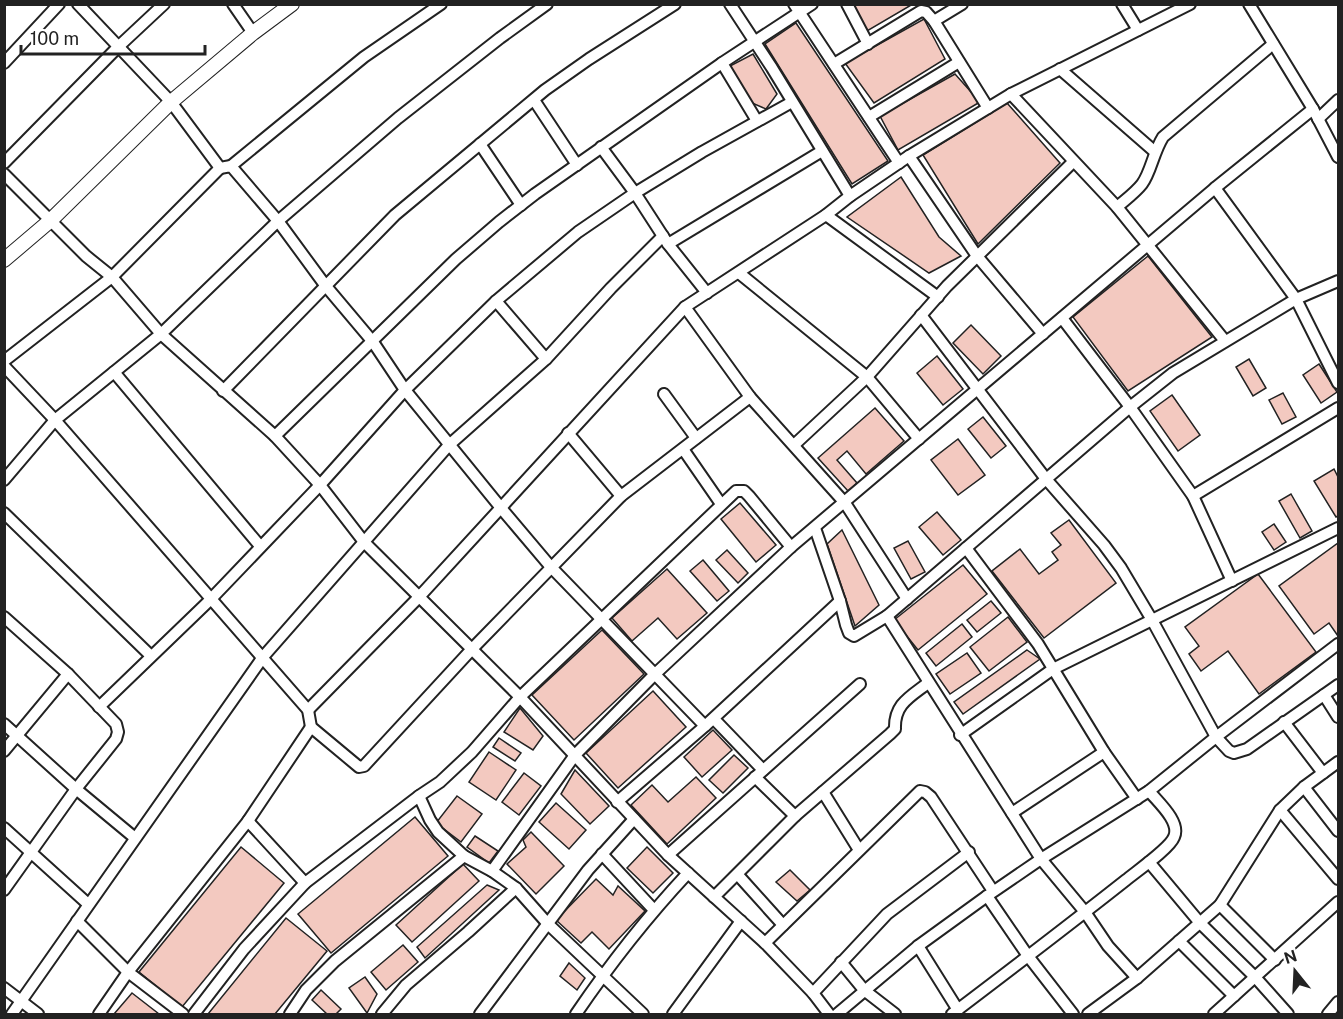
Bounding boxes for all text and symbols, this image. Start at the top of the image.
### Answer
scale bar [21,18,206,56]
text: 100 m [30,28,79,49]
north arrow [1265,941,1325,1001]
text: N [1282,946,1299,968]

